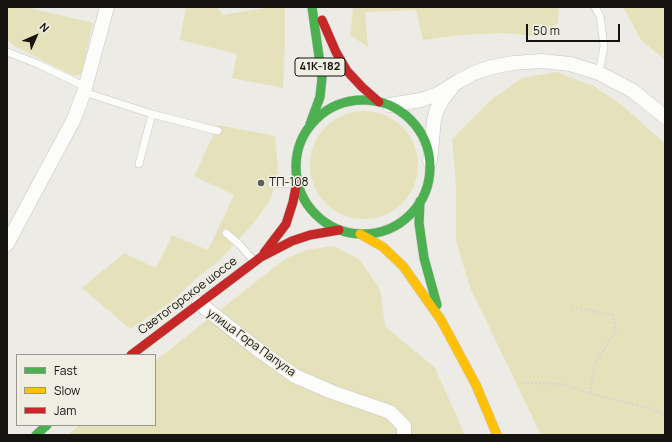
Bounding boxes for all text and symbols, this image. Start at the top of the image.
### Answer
north arrow [16,16,56,56]
scale bar [528,16,622,42]
text: N [37,19,53,35]
text: 50 m [533,22,560,39]
road number: 41К-182 [295,58,345,76]
place label: ТП-108 [269,176,308,190]
marker: ТП-108 [256,178,266,188]
street label: Светогорское шоссе [136,254,240,338]
street label: улица Гора Папула [204,306,298,380]
legend [16,354,156,426]
text: Fast [54,362,78,379]
text: Slow [54,382,80,399]
text: Jam [54,402,76,419]

